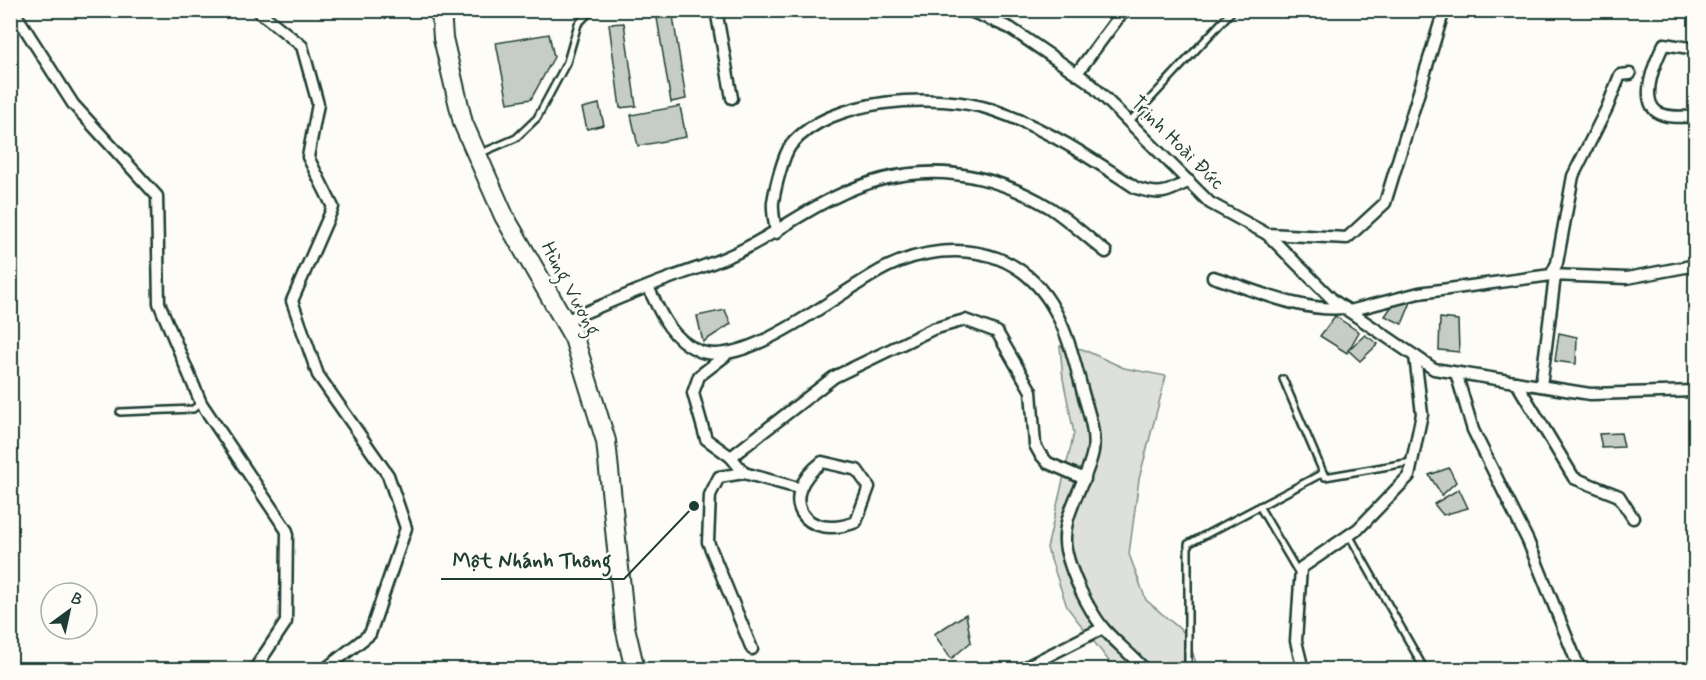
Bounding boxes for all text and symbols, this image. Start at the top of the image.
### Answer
street label: Trịnh Hoài Đức [1124,90,1230,196]
street label: Hùng Vương [532,237,606,342]
callout: Một Nhánh Thông [441,540,624,579]
text: Một Nhánh Thông [452,547,612,577]
north arrow [39,581,99,641]
text: B [66,588,86,611]

